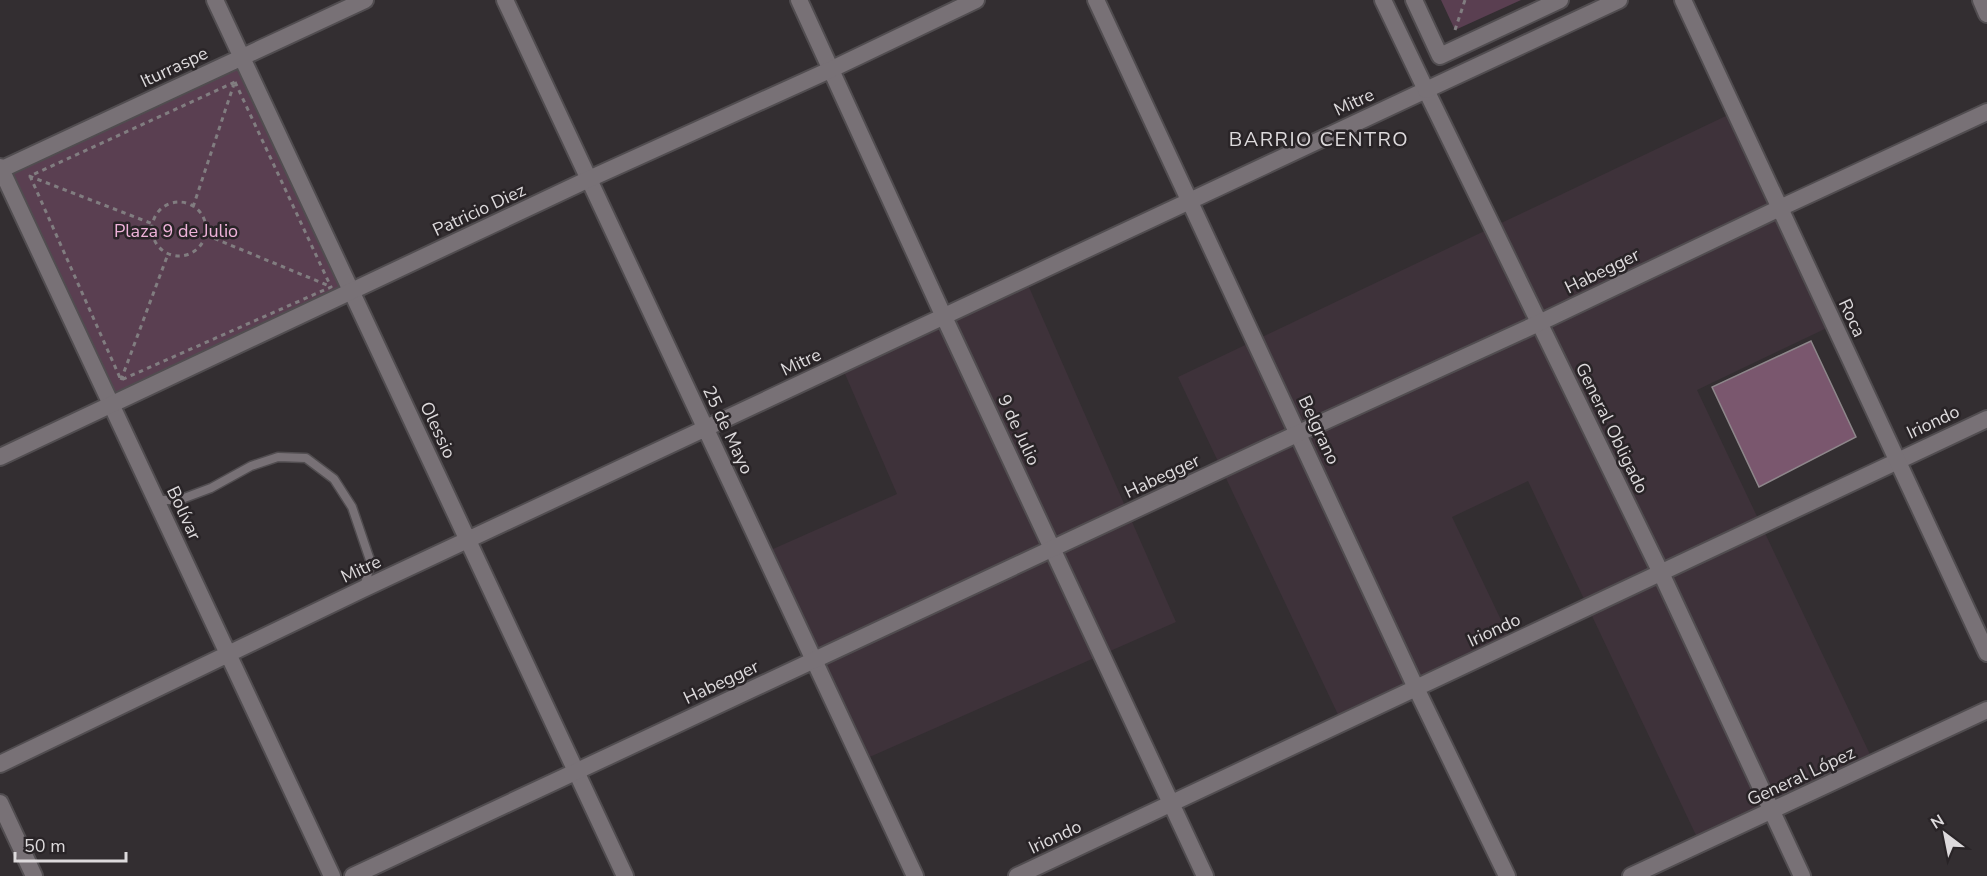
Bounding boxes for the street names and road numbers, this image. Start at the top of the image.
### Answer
street label: Iturraspe [136,41,212,93]
street label: Mitre [1330,82,1378,122]
street label: Patricio Diez [429,178,529,242]
street label: Habegger [1561,242,1644,299]
street label: Roca [1833,295,1871,341]
street label: Mitre [777,342,825,382]
street label: General Obligado [1570,359,1654,497]
street label: 25 de Mayo [697,382,759,478]
street label: 9 de Julio [992,391,1046,469]
street label: Belgrano [1293,392,1345,468]
street label: Olessio [414,398,462,462]
street label: Iriondo [1903,399,1963,445]
street label: Habegger [1120,448,1204,504]
street label: Bolívar [161,482,207,544]
street label: Mitre [337,549,385,589]
street label: Iriondo [1464,607,1524,653]
street label: Habegger [679,654,763,710]
street label: General López [1743,741,1859,811]
street label: Iriondo [1025,814,1085,860]

